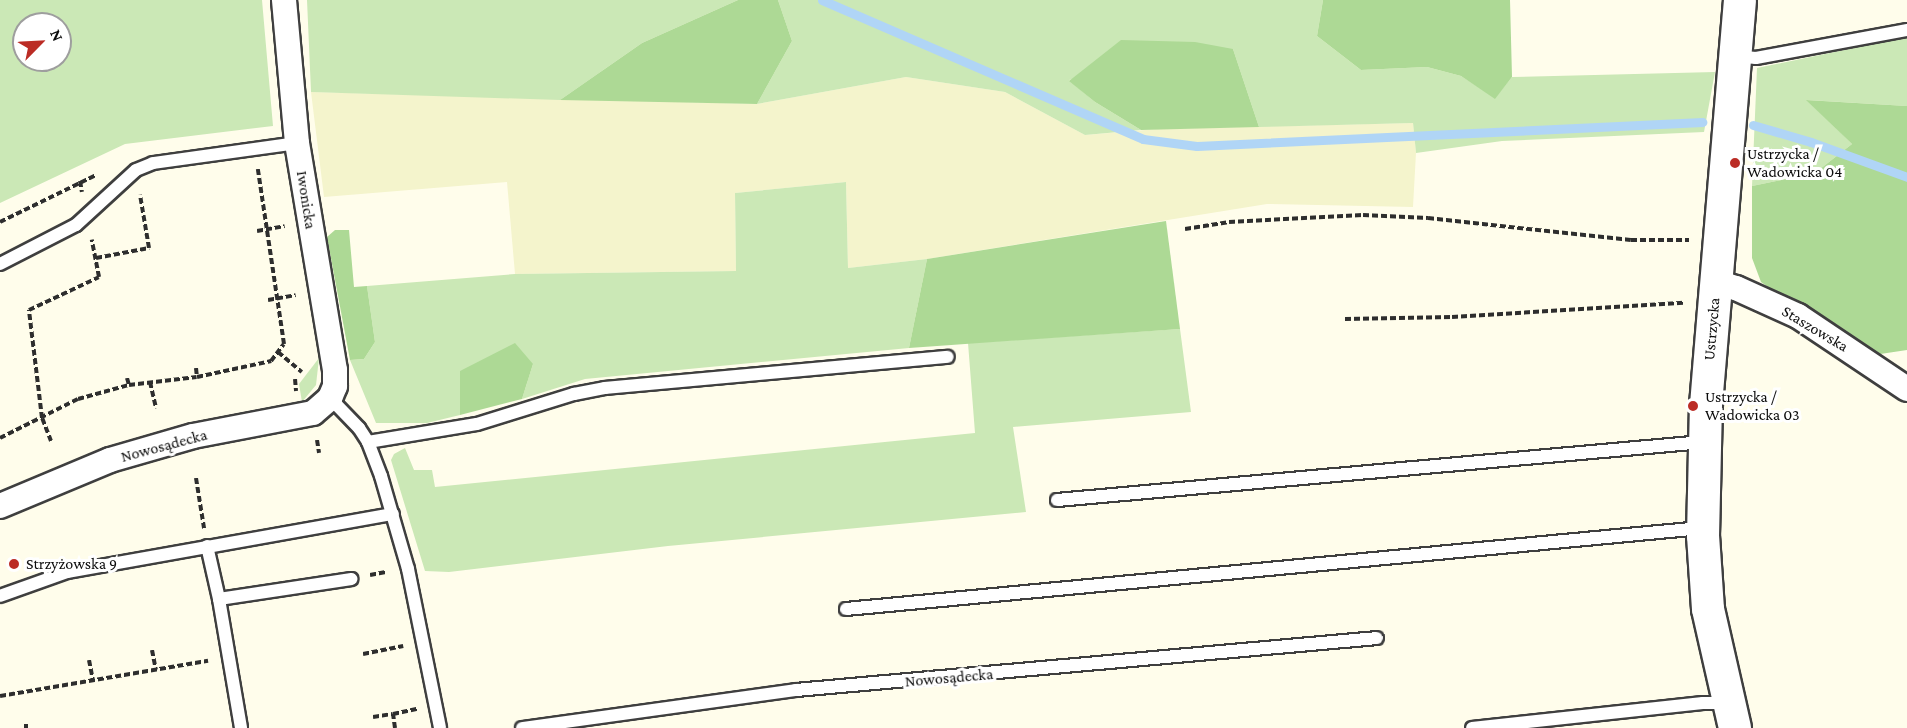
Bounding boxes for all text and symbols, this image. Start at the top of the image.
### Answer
north arrow [12,12,72,72]
text: N [47,27,67,44]
place label: Ustrzycka / Wadowicka 04 [1747,144,1842,182]
marker: Ustrzycka / Wadowicka 04 [1728,156,1742,170]
street label: Iwonicka [292,170,320,230]
street label: Ustrzycka [1700,297,1724,361]
street label: Staszowska [1778,302,1852,356]
place label: Ustrzycka / Wadowicka 03 [1705,387,1800,425]
marker: Ustrzycka / Wadowicka 03 [1686,399,1700,413]
street label: Nowosądecka [119,425,209,467]
place label: Strzyżowska 9 [26,554,117,574]
marker: Strzyżowska 9 [7,557,21,571]
street label: Nowosądecka [904,665,994,691]

